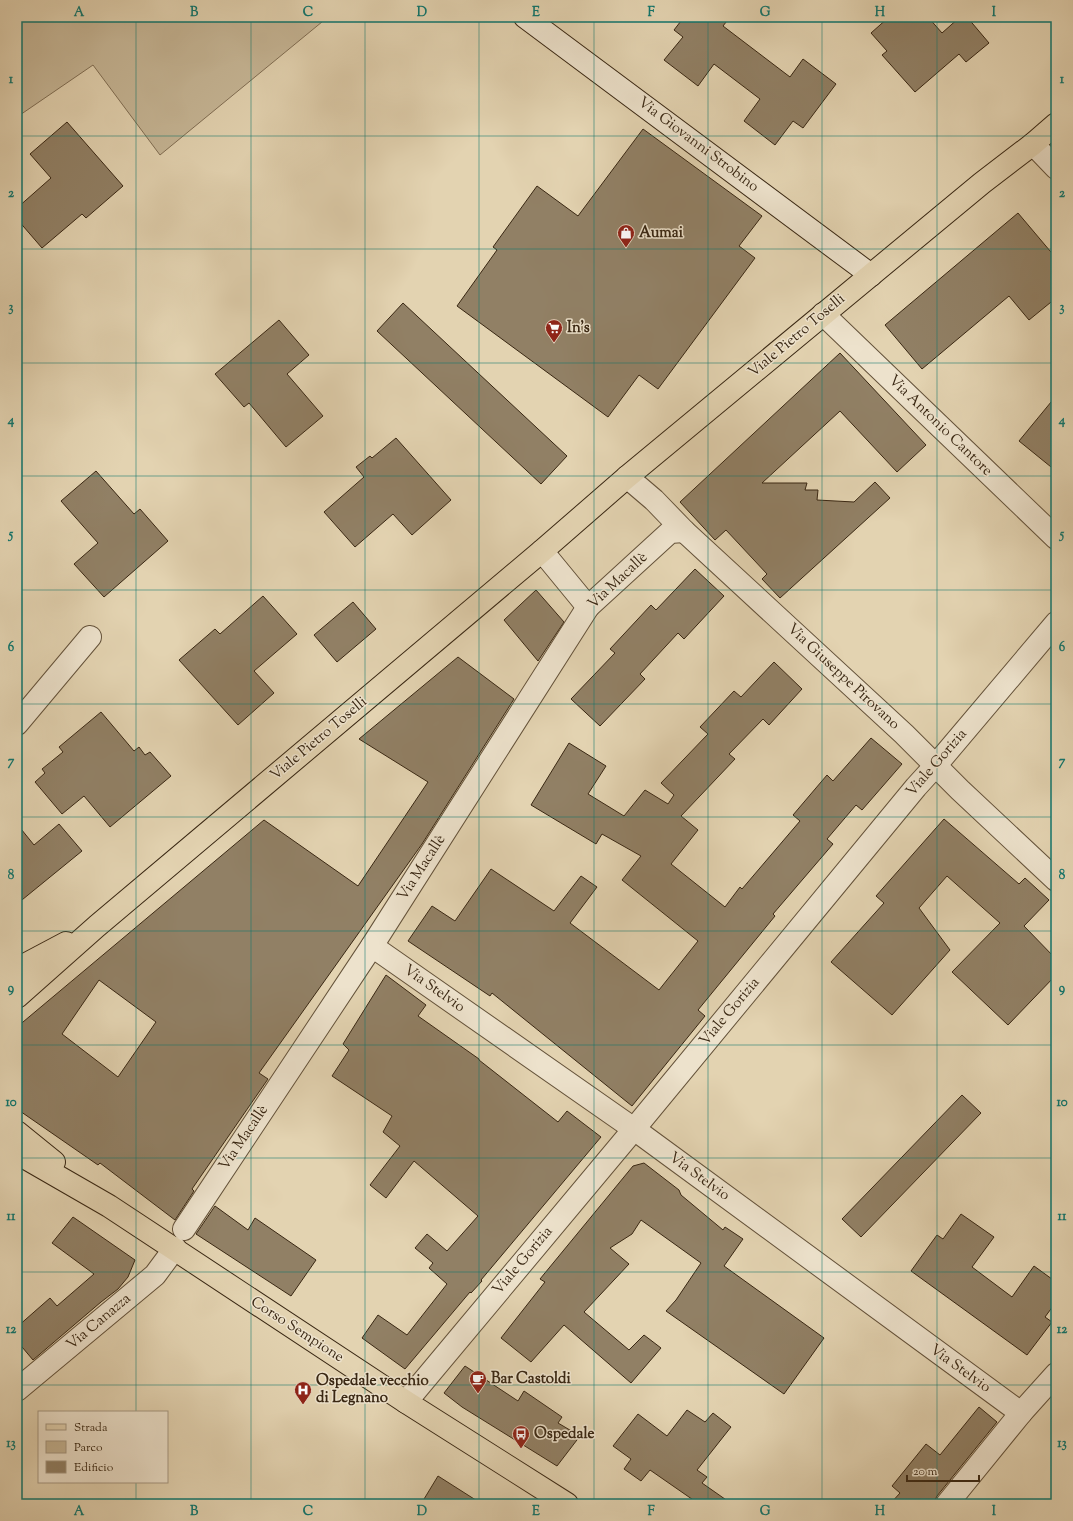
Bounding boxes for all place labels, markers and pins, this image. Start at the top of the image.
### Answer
shop icon: Aumai [616,223,636,248]
place label: Aumai [639,223,684,244]
supermarket icon: In's [544,318,564,343]
place label: In's [567,318,590,339]
cafe icon: Bar Castoldi [468,1369,488,1394]
place label: Bar Castoldi [491,1369,571,1390]
place label: Ospedale vecchio di Legnano [316,1371,429,1409]
hospital icon: Ospedale vecchio di Legnano [293,1380,313,1405]
bus stop icon: Ospedale [511,1424,531,1449]
place label: Ospedale [534,1424,594,1445]

